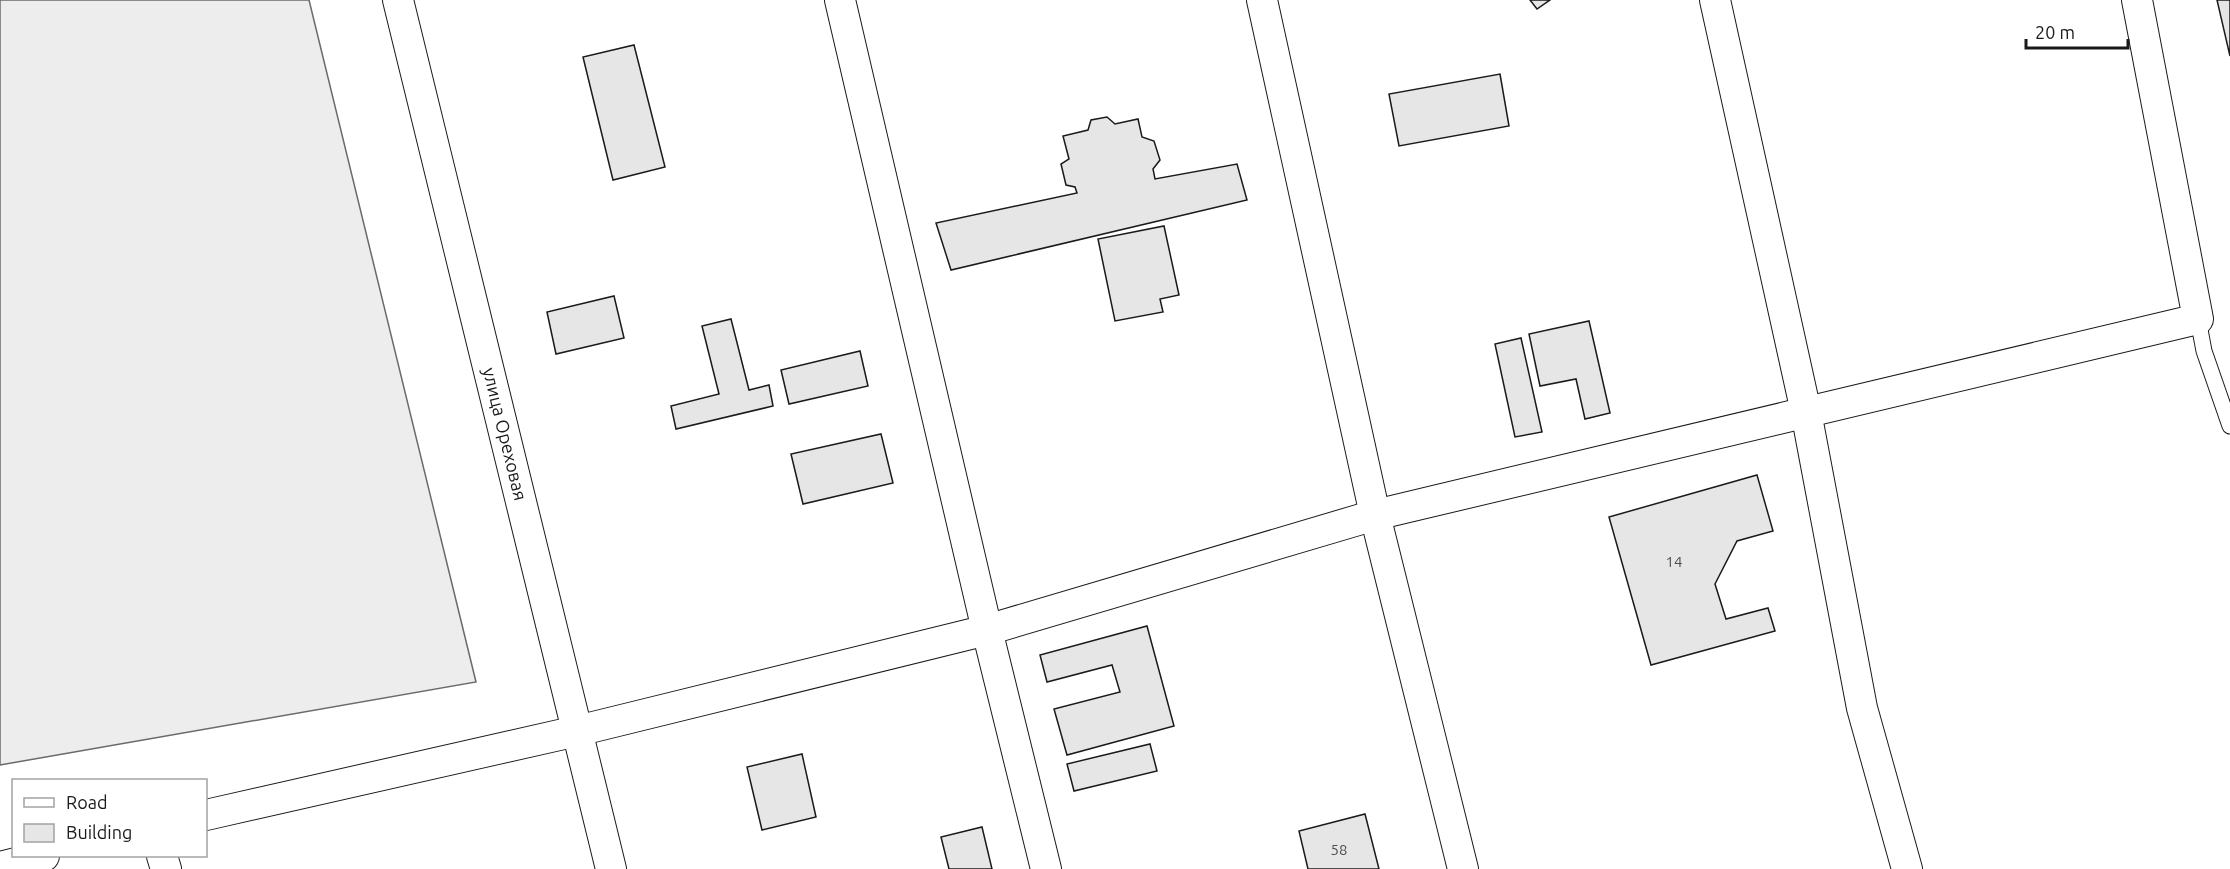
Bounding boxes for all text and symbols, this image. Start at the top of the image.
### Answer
scale bar [2026,12,2128,50]
text: 20 m [2035,22,2075,42]
street label: улица Ореховая [479,365,531,502]
house number: 14 [1666,553,1682,570]
legend [12,779,207,857]
text: Road [66,792,108,812]
text: Building [66,822,132,842]
house number: 58 [1331,841,1347,858]

